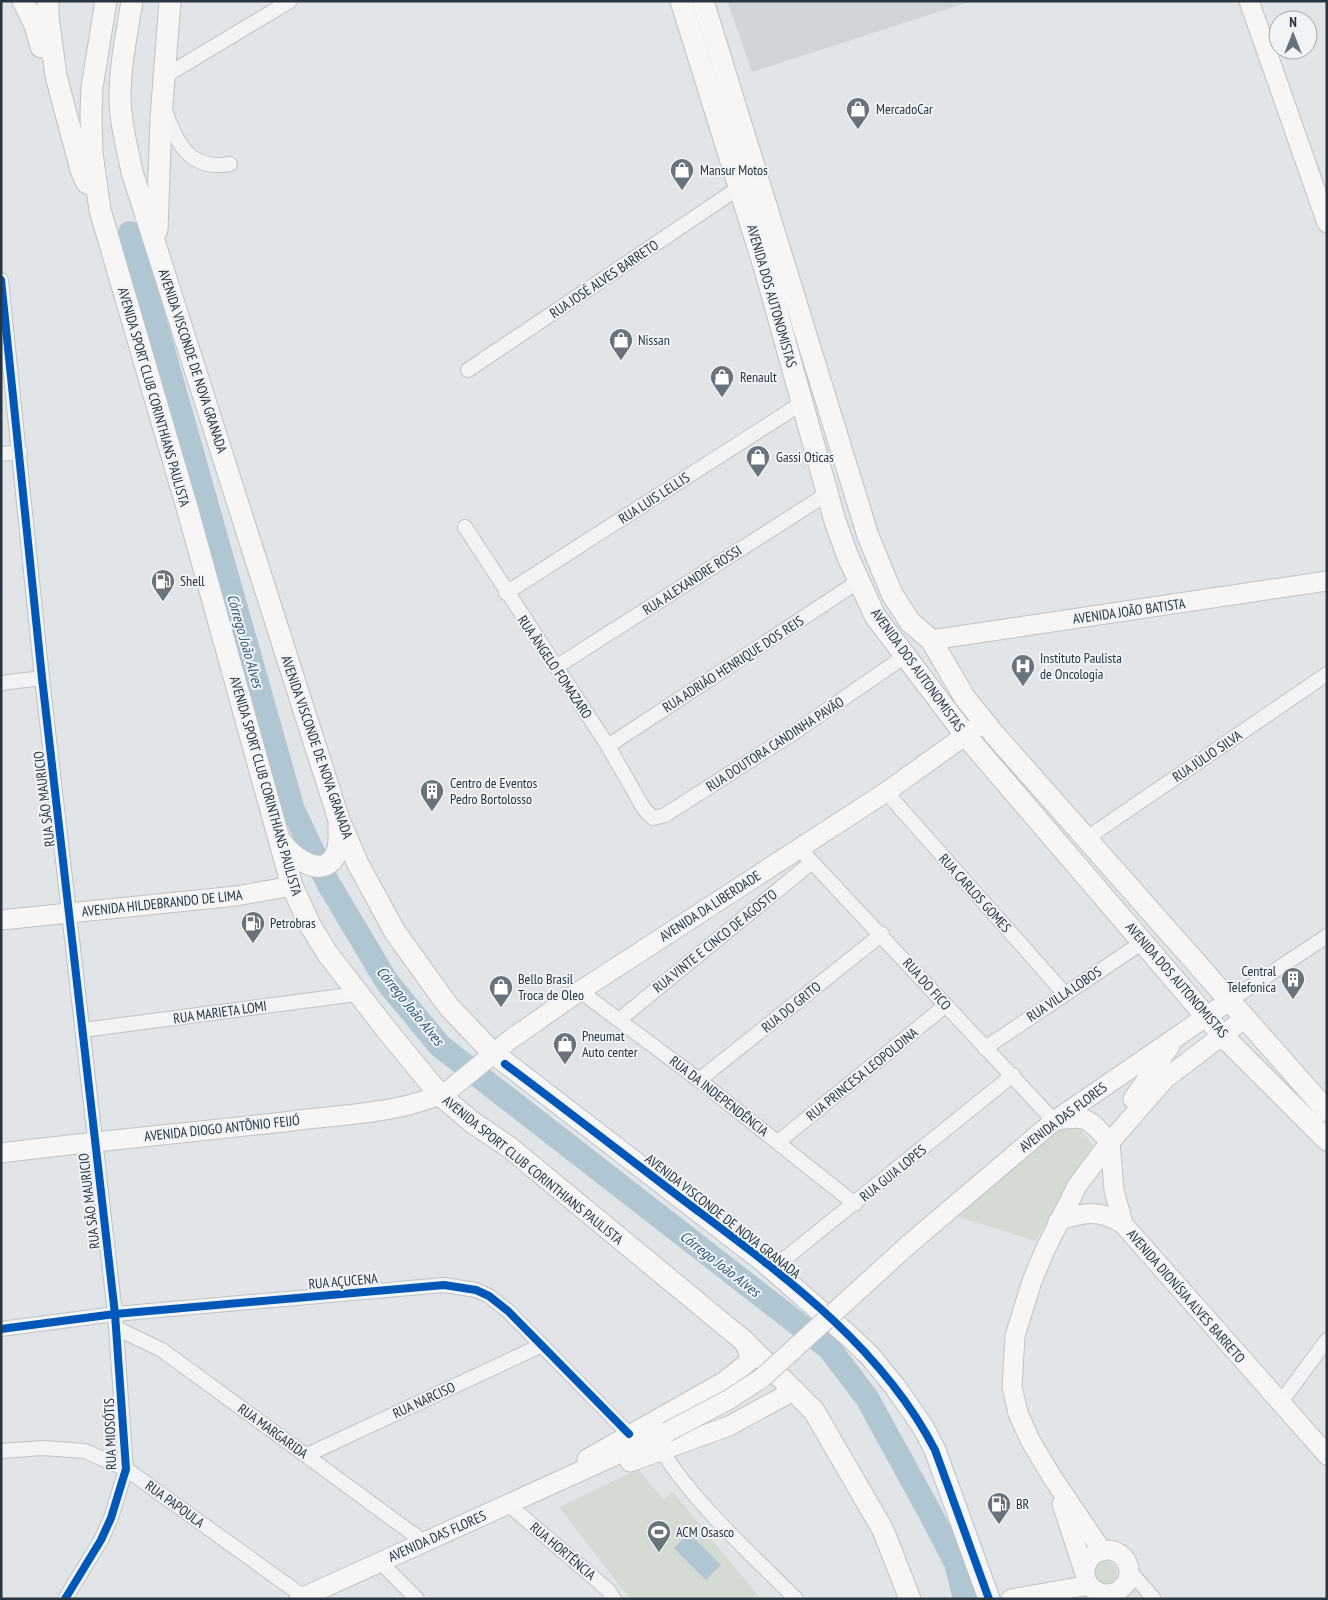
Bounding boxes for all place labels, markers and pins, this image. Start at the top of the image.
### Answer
shop icon: MercadoCar [845,96,871,130]
place label: MercadoCar [876,100,933,118]
shop icon: Mansur Motos [669,157,695,191]
place label: Mansur Motos [700,161,768,179]
shop icon: Nissan [608,327,634,361]
place label: Nissan [638,331,670,349]
shop icon: Renault [709,364,735,398]
place label: Renault [740,368,777,386]
shop icon: Gassi Oticas [745,444,771,478]
place label: Gassi Oticas [776,448,834,466]
fuel station icon: Shell [150,568,176,602]
place label: Shell [180,572,205,590]
place label: Instituto Paulista de Oncologia [1040,649,1122,683]
hospital icon: Instituto Paulista de Oncologia [1010,653,1036,687]
place label: Centro de Eventos Pedro Bortolosso [450,774,538,808]
building icon: Centro de Eventos Pedro Bortolosso [419,778,445,812]
fuel station icon: Petrobras [240,910,266,944]
place label: Petrobras [270,914,316,932]
place label: Central Telefonica [1227,962,1277,996]
building icon: Central Telefonica [1280,966,1306,1000]
place label: Bello Brasil Troca de Oleo [518,970,584,1004]
shop icon: Bello Brasil Troca de Oleo [488,974,514,1008]
place label: Pneumat Auto center [582,1027,638,1061]
shop icon: Pneumat Auto center [552,1031,578,1065]
fuel station icon: BR [986,1491,1012,1525]
place label: BR [1016,1495,1030,1513]
sports icon: ACM Osasco [646,1519,672,1553]
place label: ACM Osasco [676,1523,734,1541]

